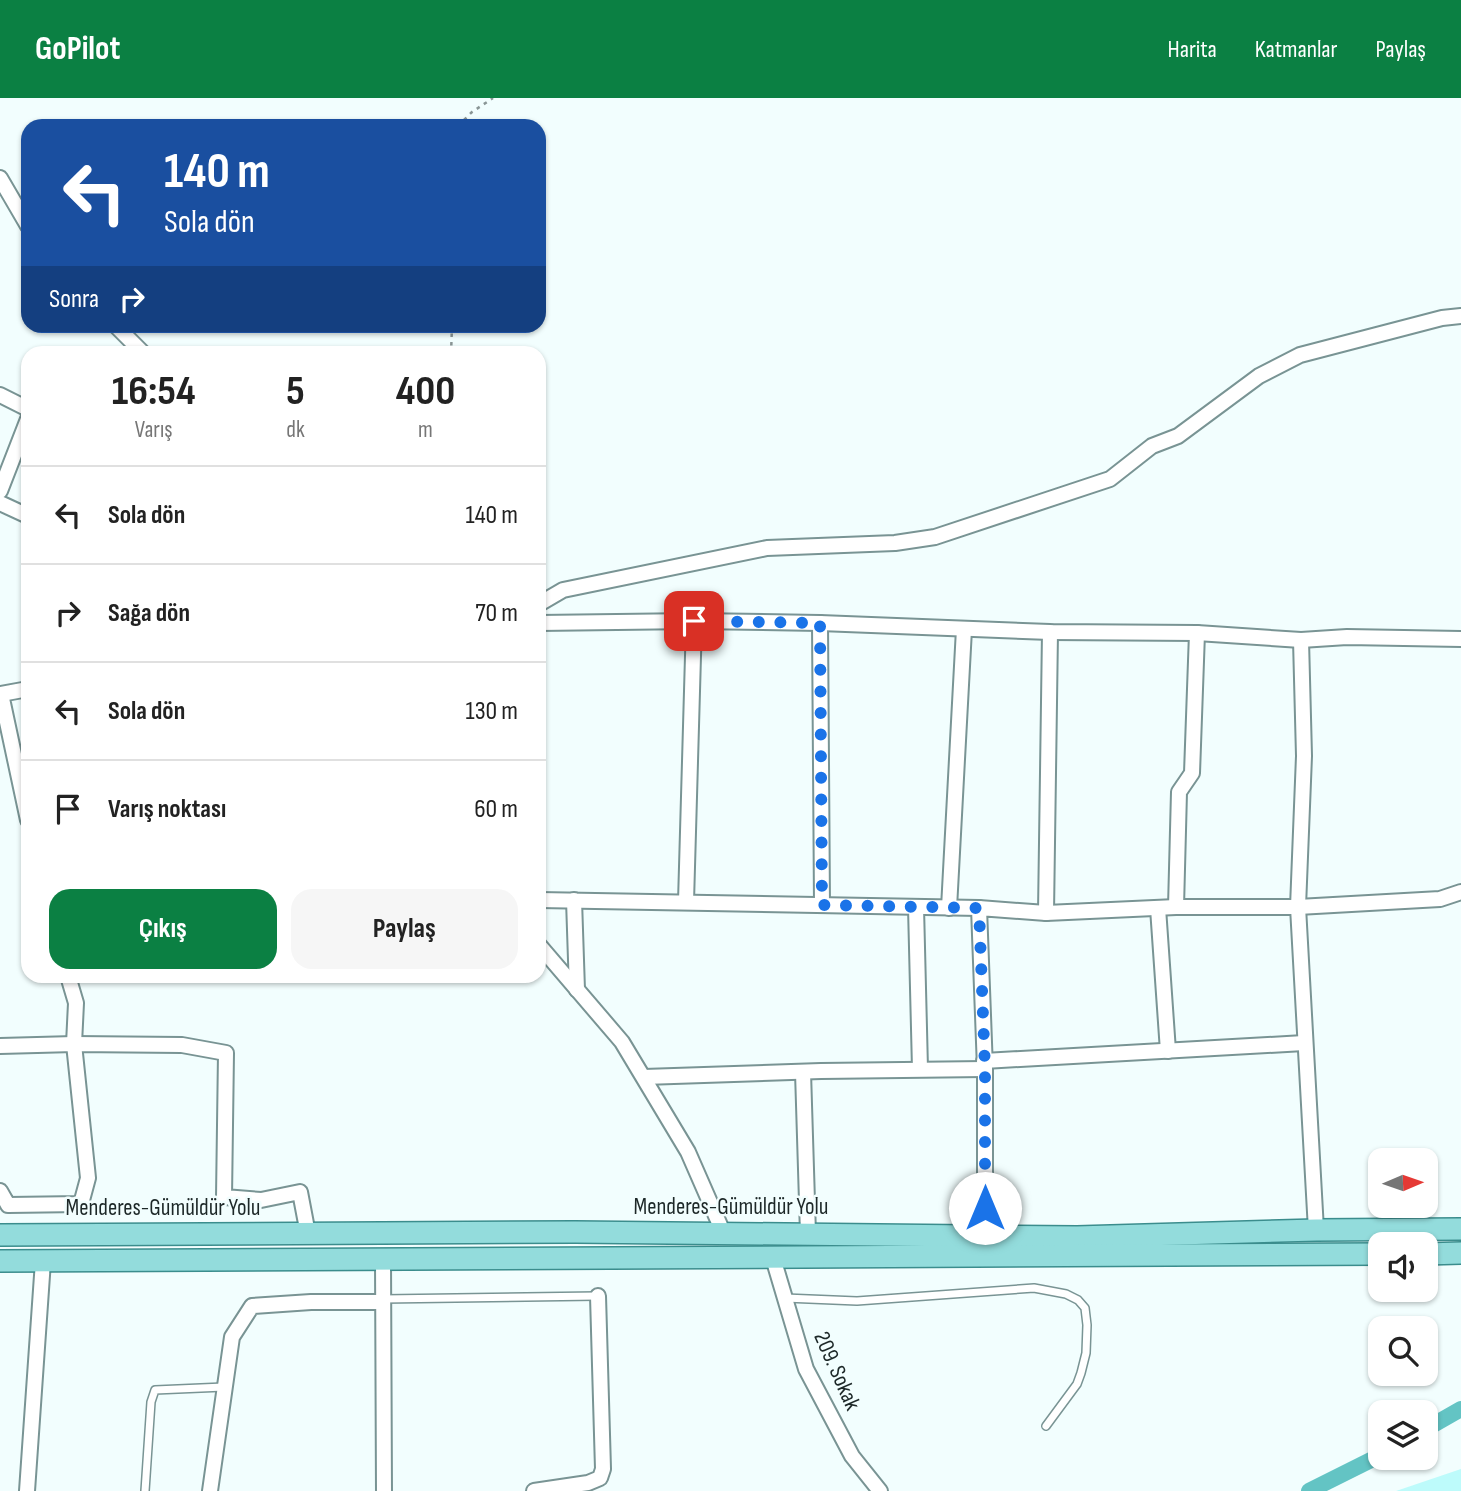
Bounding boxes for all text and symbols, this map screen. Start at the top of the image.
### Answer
text: GoPilot [35,29,120,69]
text: Harita [1167,35,1217,64]
text: Katmanlar [1255,35,1338,64]
text: Paylaş [1376,35,1426,64]
text: 140 m [164,143,270,202]
icon: left [49,147,140,238]
text: Sola dön [164,203,255,242]
icon: right [113,280,151,318]
text: Sonra [49,284,99,315]
text: 16:54 [112,366,195,417]
text: 5 [286,366,305,417]
text: 400 [396,366,455,417]
text: Varış [135,416,172,444]
text: dk [286,416,305,444]
text: m [418,416,433,444]
icon: left [49,496,87,534]
text: Sola dön [108,500,185,531]
text: 140 m [466,500,518,531]
pin [664,591,724,651]
icon: right [49,594,87,632]
text: Sağa dön [108,598,190,629]
text: 70 m [475,598,518,629]
icon: arrive [675,602,713,640]
icon: left [49,692,87,730]
text: Sola dön [108,696,185,727]
text: 130 m [466,696,518,727]
icon: arrive [49,790,87,828]
text: Varış noktası [108,794,226,825]
text: 60 m [474,794,518,825]
button: Çıkış [49,889,277,969]
button: Paylaş [291,889,518,969]
north arrow [1368,1148,1438,1218]
map controls [1368,1148,1438,1470]
position arrow [948,1171,1022,1245]
street label: Menderes-Gümüldür Yolu [634,1193,828,1221]
street label: Menderes-Gümüldür Yolu [66,1194,260,1222]
button: sound [1368,1232,1438,1302]
button: search [1368,1316,1438,1386]
street label: 209. Sokak [807,1327,867,1415]
button: layers [1368,1400,1438,1470]

